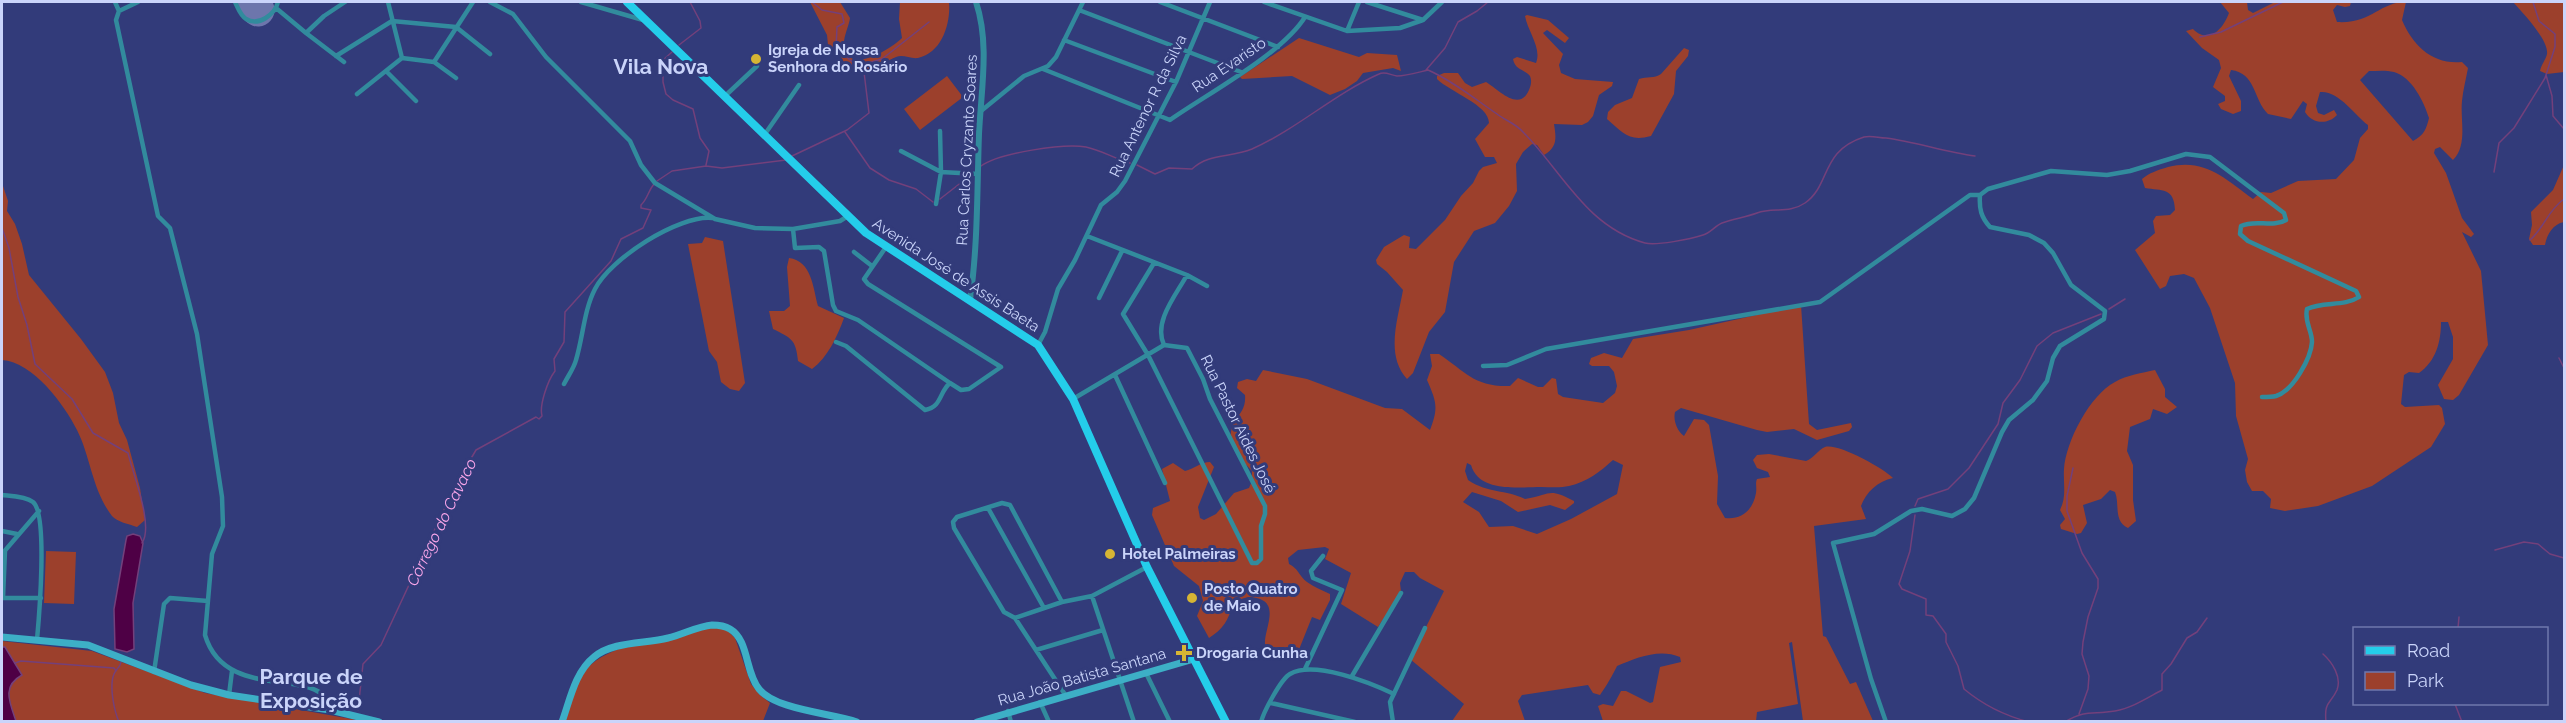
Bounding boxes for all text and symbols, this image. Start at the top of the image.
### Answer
street label: Rua Antenor R da Silva [1106,32,1190,180]
street label: Rua Evaristo [1189,34,1269,96]
place label: Igreja de Nossa Senhora do Rosário [768,41,907,76]
marker: Igreja de Nossa Senhora do Rosário [749,52,763,66]
district label: Vila Nova [614,54,708,79]
street label: Rua Carlos Cryzanto Soares [953,54,981,246]
street label: Avenida José de Assis Baeta [869,214,1043,336]
street label: Rua Pastor Aides José [1197,352,1279,496]
water label: Córrego do Cavaco [402,455,481,589]
place label: Hotel Palmeiras [1122,545,1236,563]
marker: Hotel Palmeiras [1103,547,1117,561]
place label: Posto Quatro de Maio [1204,580,1298,615]
marker: Posto Quatro de Maio [1185,591,1199,605]
legend [2353,627,2548,705]
text: Road [2407,640,2450,661]
street label: Rua João Batista Santana [996,644,1168,710]
place label: Drogaria Cunha [1196,644,1308,662]
marker: Drogaria Cunha [1177,646,1191,660]
district label: Parque de Exposição [259,664,363,713]
text: Park [2407,670,2444,691]

